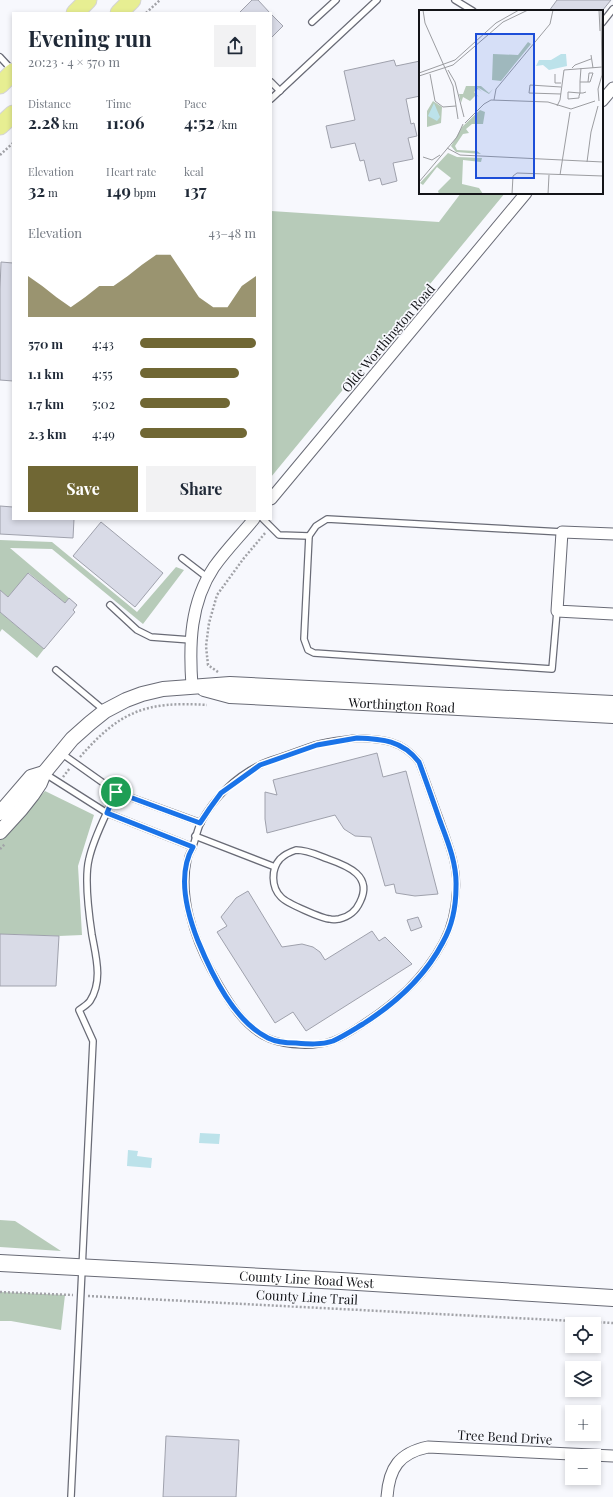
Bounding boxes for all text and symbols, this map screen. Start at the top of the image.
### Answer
inset map [419,10,603,194]
text: Evening run [28,23,152,53]
button: share [214,25,256,67]
text: 20:23 · 4 × 570 m [28,53,120,70]
text: Distance [28,96,71,111]
text: Time [106,96,131,111]
text: Pace [184,96,207,111]
text: 2.28 [28,111,60,133]
text: 11:06 [106,111,144,133]
text: 4:52 [184,111,215,133]
text: km [60,117,78,132]
text: /km [215,117,237,132]
text: Elevation [28,164,74,179]
text: Heart rate [106,164,156,179]
text: kcal [184,164,204,179]
text: 32 [28,179,45,201]
text: 149 [106,179,131,201]
text: 137 [184,179,206,201]
text: m [45,185,58,200]
text: bpm [131,185,156,200]
text: Elevation [28,224,82,241]
text: 43–48 m [209,224,256,241]
street label: Olde Worthington Road [337,280,438,395]
text: 570 m [28,335,63,352]
text: 4:43 [92,335,114,352]
text: 1.1 km [28,365,64,382]
text: 4:55 [92,365,113,382]
text: 1.7 km [28,395,64,412]
text: 5:02 [92,395,115,412]
text: 2.3 km [28,425,66,442]
text: 4:49 [92,425,115,442]
button: Save [28,466,138,512]
button: Share [146,466,256,512]
street label: Worthington Road [347,693,456,716]
pin [99,775,133,809]
icon: arrive [105,781,127,803]
street label: County Line Road West [239,1267,375,1291]
street label: County Line Trail [256,1285,359,1308]
map controls [565,1317,601,1485]
button: locate [565,1317,601,1353]
button: layers [565,1361,601,1397]
button: + [565,1405,601,1441]
street label: Tree Bend Drive [457,1426,553,1447]
button: − [565,1449,601,1485]

